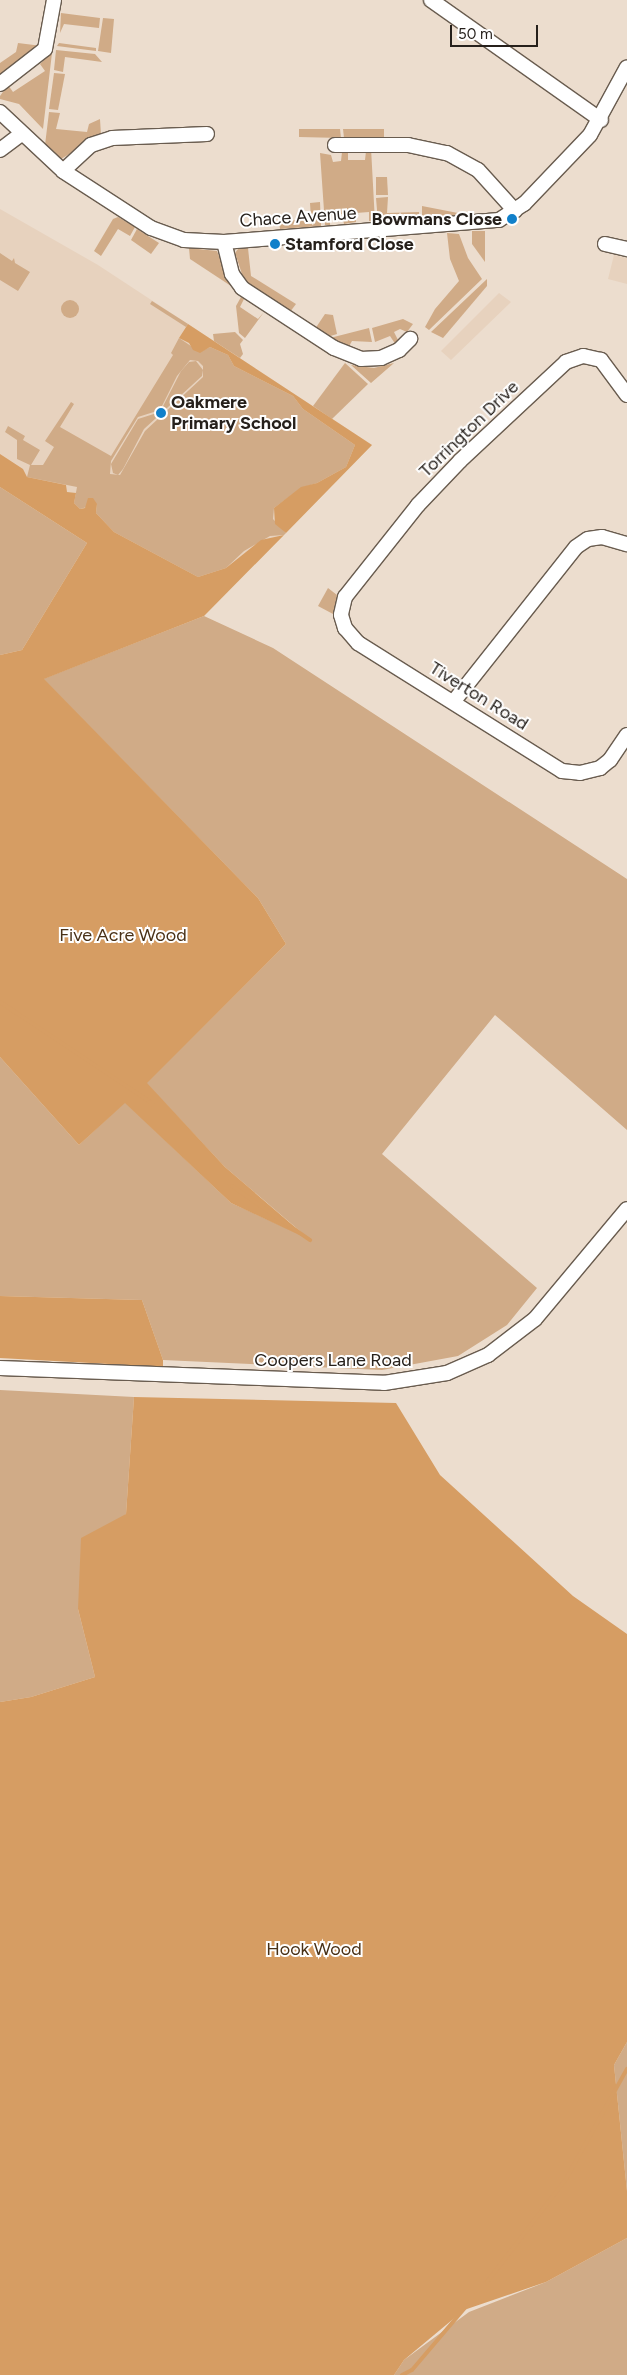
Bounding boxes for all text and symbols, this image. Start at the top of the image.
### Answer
scale bar [452,15,540,47]
text: 50 m [458,25,493,43]
street label: Chace Avenue [239,202,357,232]
place label: Bowmans Close [371,208,502,230]
marker: Bowmans Close [506,213,518,225]
place label: Stamford Close [285,233,414,255]
marker: Stamford Close [269,238,281,250]
street label: Torrington Drive [415,376,523,482]
place label: Oakmere Primary School [171,392,296,434]
marker: Oakmere Primary School [155,407,167,419]
street label: Tiverton Road [426,657,532,735]
park label: Five Acre Wood [59,924,187,946]
street label: Coopers Lane Road [254,1349,412,1371]
park label: Hook Wood [266,1938,362,1960]

